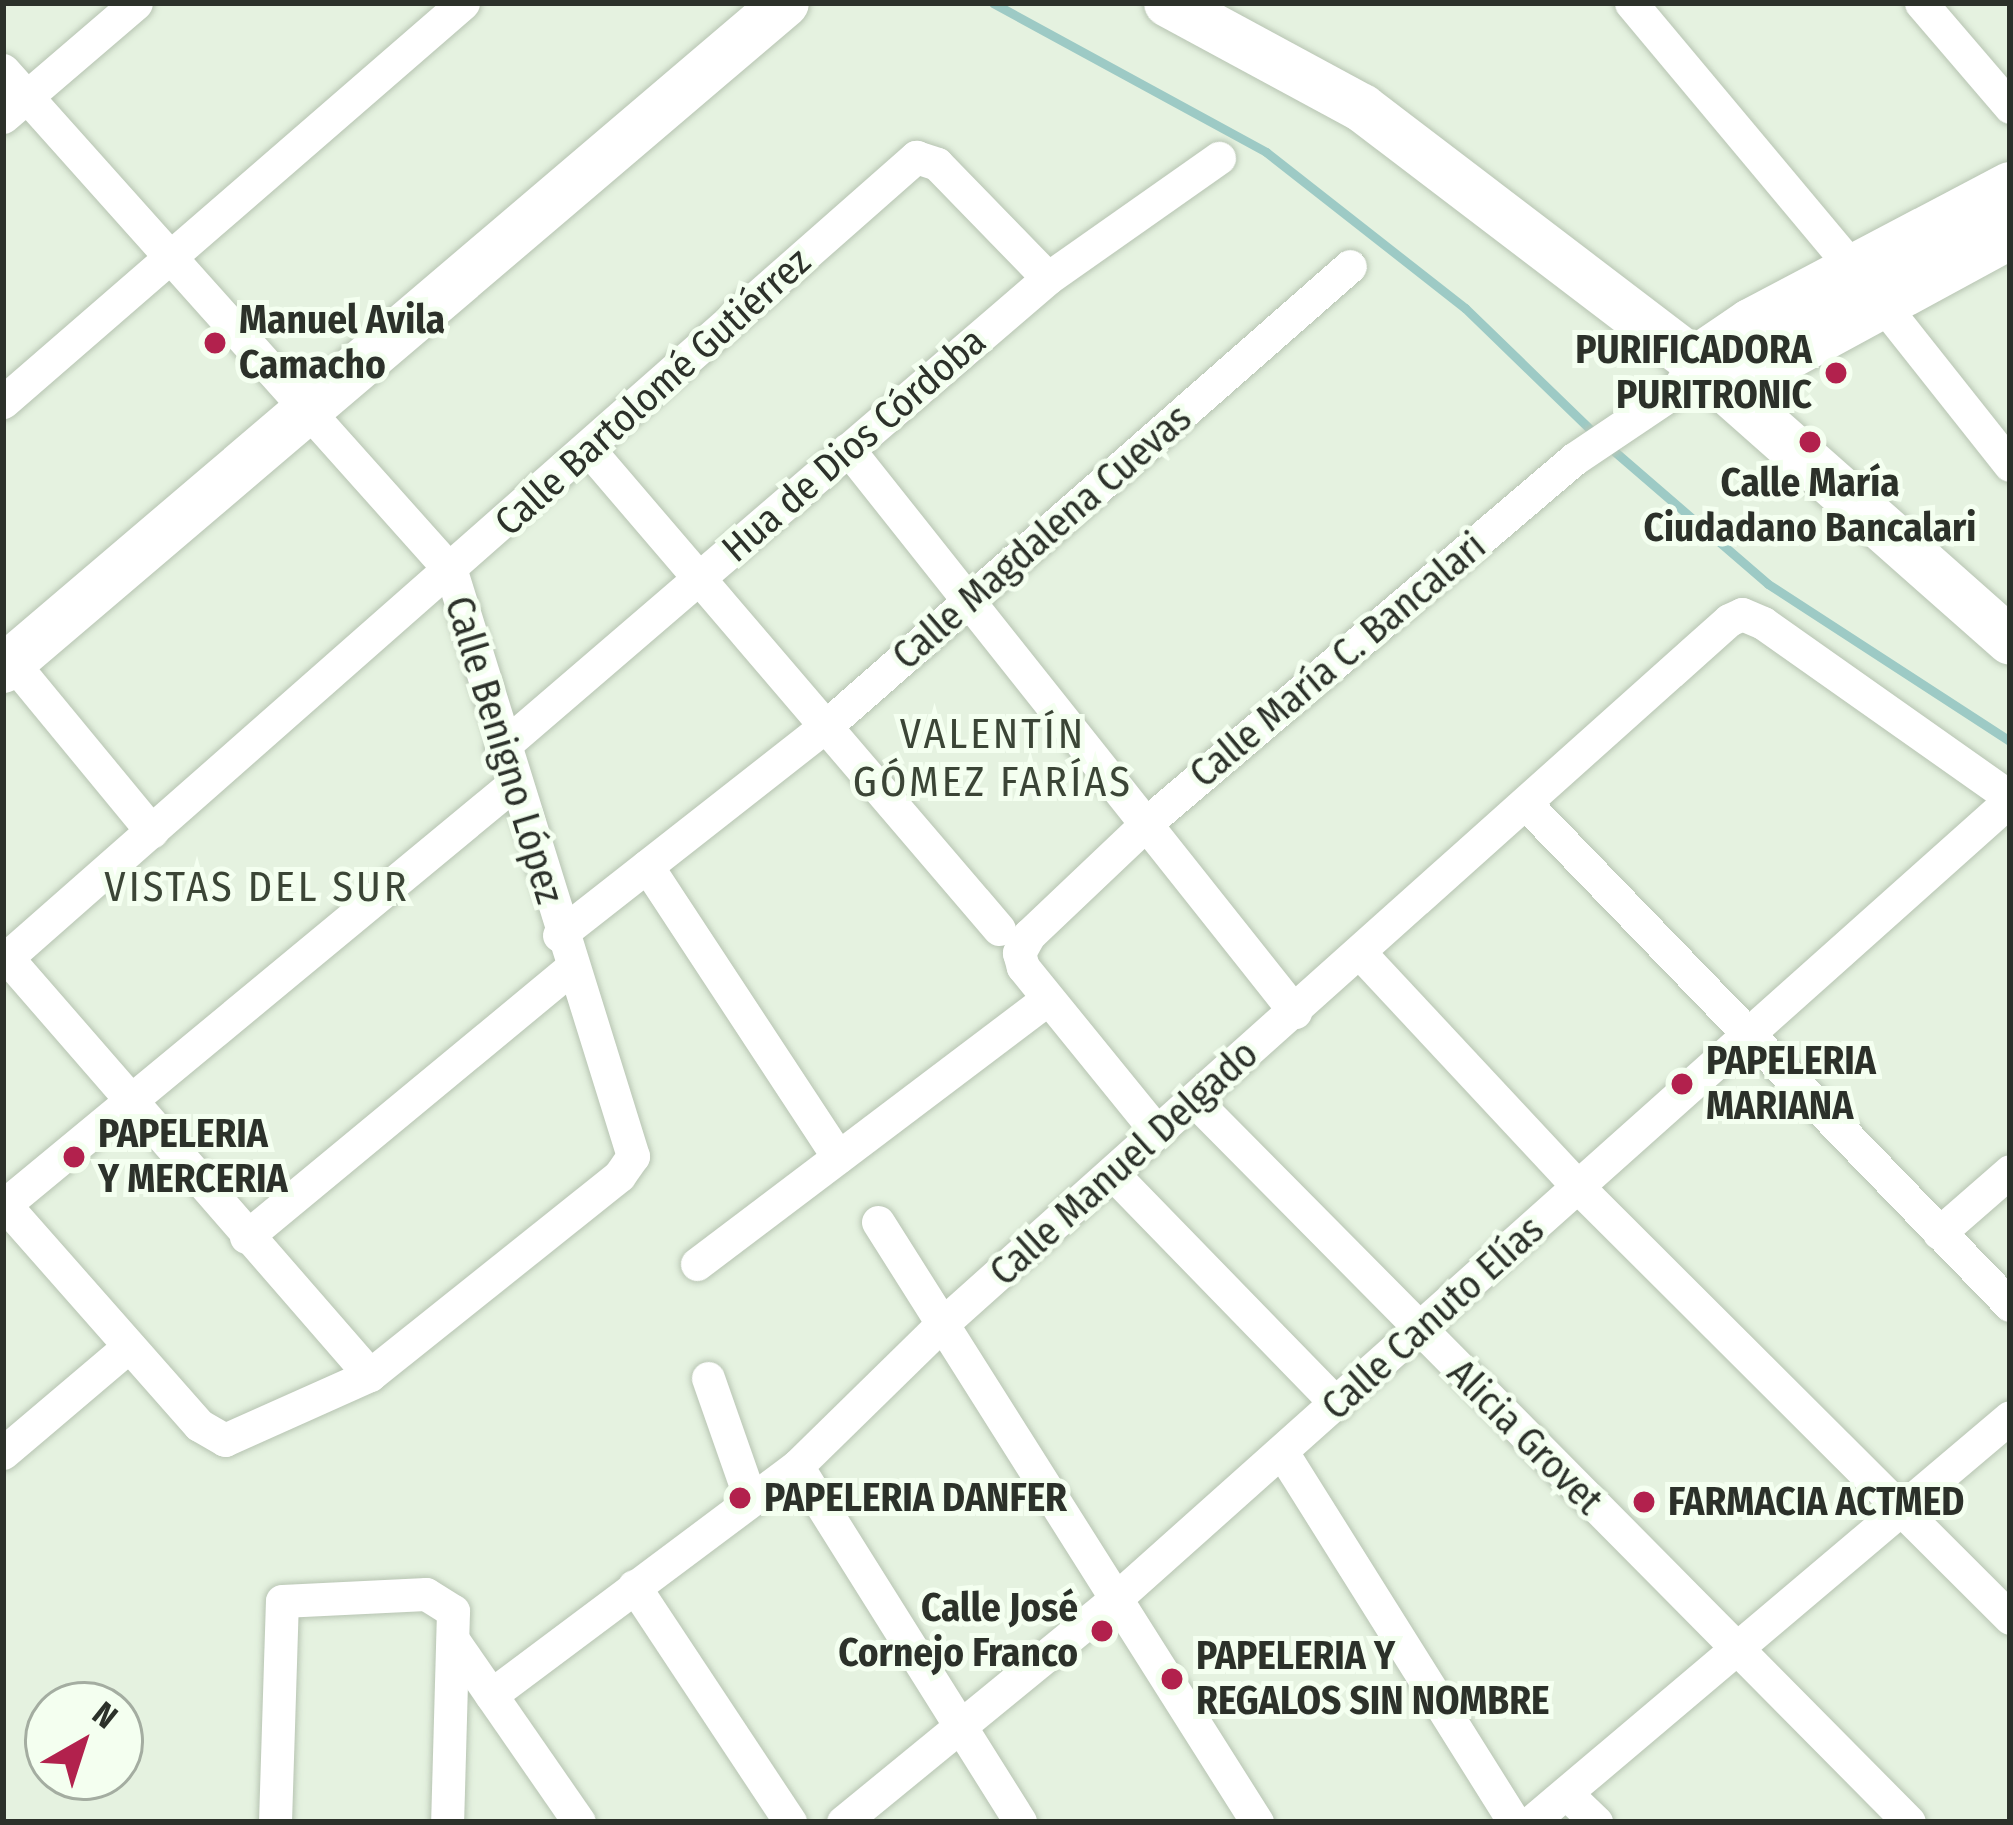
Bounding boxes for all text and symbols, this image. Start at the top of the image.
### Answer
street label: Calle Bartolomé Gutiérrez [486,238,820,546]
place label: Manuel Avila Camacho [239,298,445,389]
street label: Hua de Dios Córdoba [713,318,995,572]
place label: PURIFICADORA PURITRONIC [1575,328,1812,419]
marker: Manuel Avila Camacho [202,330,228,356]
marker: PURIFICADORA PURITRONIC [1823,360,1849,386]
street label: Calle Magdalena Cuevas [883,395,1201,679]
marker: Calle María Ciudadano Bancalari [1797,429,1823,455]
place label: Calle María Ciudadano Bancalari [1644,461,1976,552]
street label: Calle María C. Bancalari [1181,523,1495,797]
street label: Calle Benigno López [435,591,573,909]
district label: VALENTÍN GÓMEZ FARÍAS [853,709,1133,807]
district label: VISTAS DEL SUR [104,862,410,912]
street label: Calle Manuel Delgado [981,1031,1267,1295]
place label: PAPELERIA MARIANA [1706,1039,1876,1130]
marker: PAPELERIA MARIANA [1669,1071,1695,1097]
place label: PAPELERIA Y MERCERIA [98,1112,288,1203]
marker: PAPELERIA Y MERCERIA [61,1144,87,1170]
street label: Calle Canuto Elías [1313,1206,1553,1430]
street label: Alicia Grovet [1438,1350,1612,1524]
place label: PAPELERIA DANFER [764,1475,1067,1521]
place label: FARMACIA ACTMED [1668,1479,1964,1525]
marker: PAPELERIA DANFER [727,1485,753,1511]
marker: FARMACIA ACTMED [1631,1489,1657,1515]
place label: Calle José Cornejo Franco [838,1586,1078,1677]
marker: Calle José Cornejo Franco [1089,1618,1115,1644]
place label: PAPELERIA Y REGALOS SIN NOMBRE [1196,1634,1550,1725]
marker: PAPELERIA Y REGALOS SIN NOMBRE [1159,1666,1185,1692]
north arrow [24,1681,144,1801]
text: N [84,1694,125,1737]

